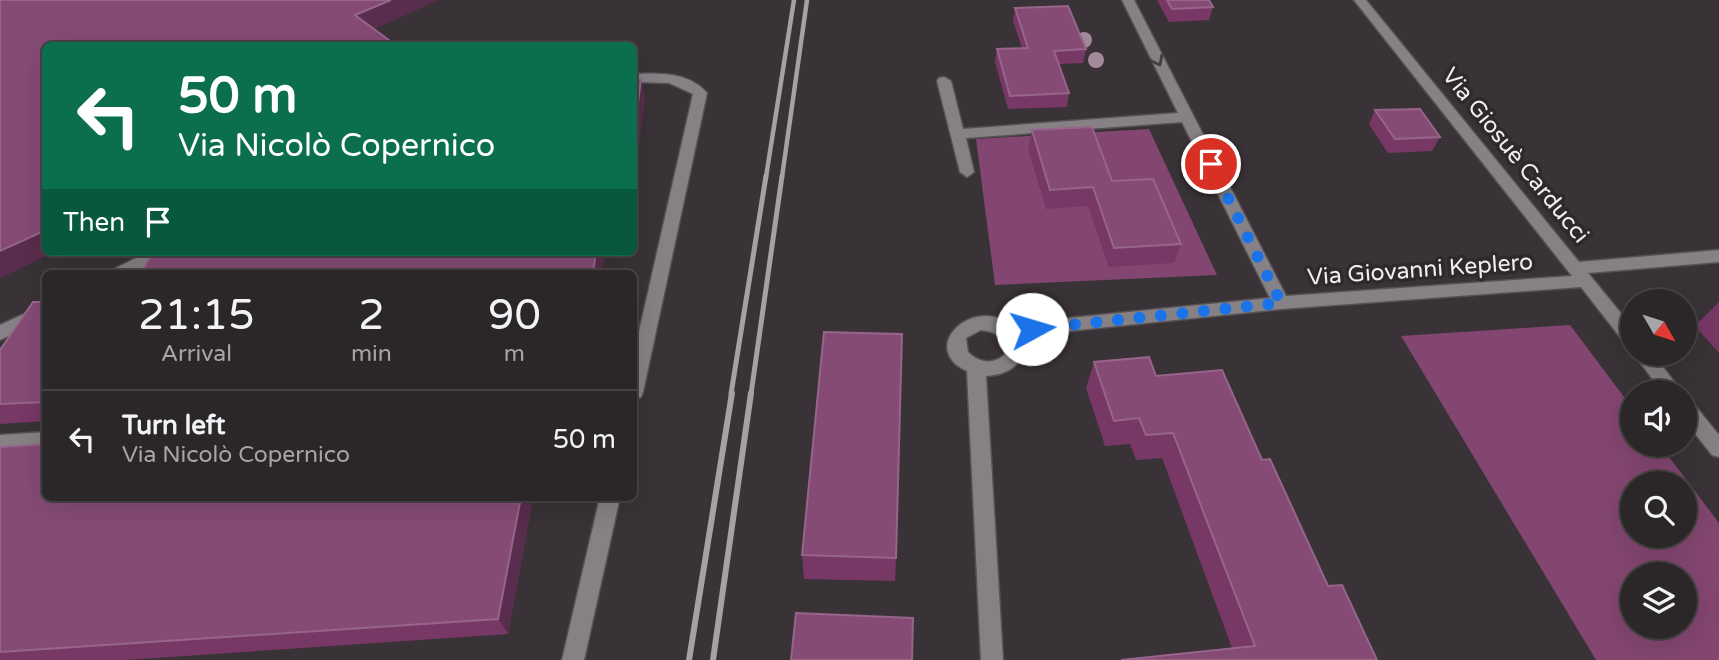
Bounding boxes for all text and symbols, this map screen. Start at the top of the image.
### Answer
one-way arrow [1150,54,1164,66]
street label: Via Giosuè Carducci [1436,62,1595,249]
text: 50 m [178,67,297,126]
icon: left [63,70,154,161]
text: Via Nicolò Copernico [178,127,495,165]
pin [1181,134,1241,194]
icon: arrive [1192,145,1230,183]
icon: arrive [139,203,177,241]
text: Then [63,207,125,238]
street label: Via Giovanni Keplero [1306,248,1534,292]
north arrow [1620,289,1698,366]
map controls [1620,289,1697,639]
text: 21:15 [138,290,255,341]
text: 2 [358,290,385,341]
text: 90 [488,290,541,341]
position arrow [995,292,1069,366]
text: Arrival [161,340,232,368]
text: min [351,340,392,368]
text: m [504,340,525,368]
button: sound [1620,380,1697,457]
text: Turn left [122,410,225,441]
icon: left [63,420,101,458]
text: 50 m [553,424,616,455]
text: Via Nicolò Copernico [122,441,350,469]
button: search [1620,471,1697,548]
button: layers [1620,562,1697,639]

